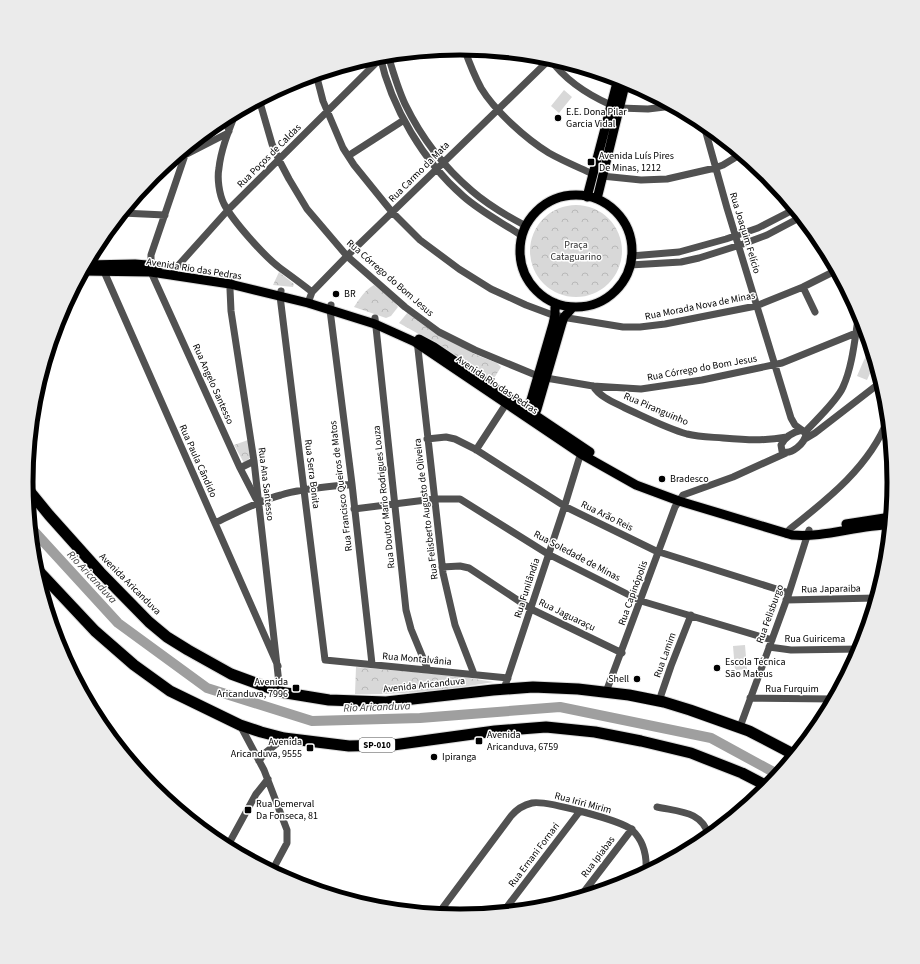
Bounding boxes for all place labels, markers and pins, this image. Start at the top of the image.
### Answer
place label: E.E. Dona Pilar Garcia Vidal [566,105,627,131]
marker: E.E. Dona Pilar Garcia Vidal [553,113,563,123]
place label: Avenida Luís Pires De Minas, 1212 [599,149,674,175]
marker: Avenida Luís Pires De Minas, 1212 [586,157,596,167]
place label: BR [344,287,356,301]
marker: BR [331,289,341,299]
place label: Bradesco [670,472,709,486]
marker: Bradesco [657,474,667,484]
place label: Escola Técnica São Mateus [725,655,785,681]
marker: Escola Técnica São Mateus [712,663,722,673]
place label: Shell [608,672,629,686]
marker: Shell [632,674,642,684]
place label: Avenida Aricanduva, 7996 [217,675,288,701]
marker: Avenida Aricanduva, 7996 [291,683,301,693]
place label: Avenida Aricanduva, 6759 [487,728,558,754]
place label: Avenida Aricanduva, 9555 [231,735,302,761]
marker: Avenida Aricanduva, 6759 [474,736,484,746]
marker: Avenida Aricanduva, 9555 [305,743,315,753]
place label: Ipiranga [442,750,476,764]
marker: Ipiranga [429,752,439,762]
place label: Rua Demerval Da Fonseca, 81 [256,797,318,823]
marker: Rua Demerval Da Fonseca, 81 [243,805,253,815]

